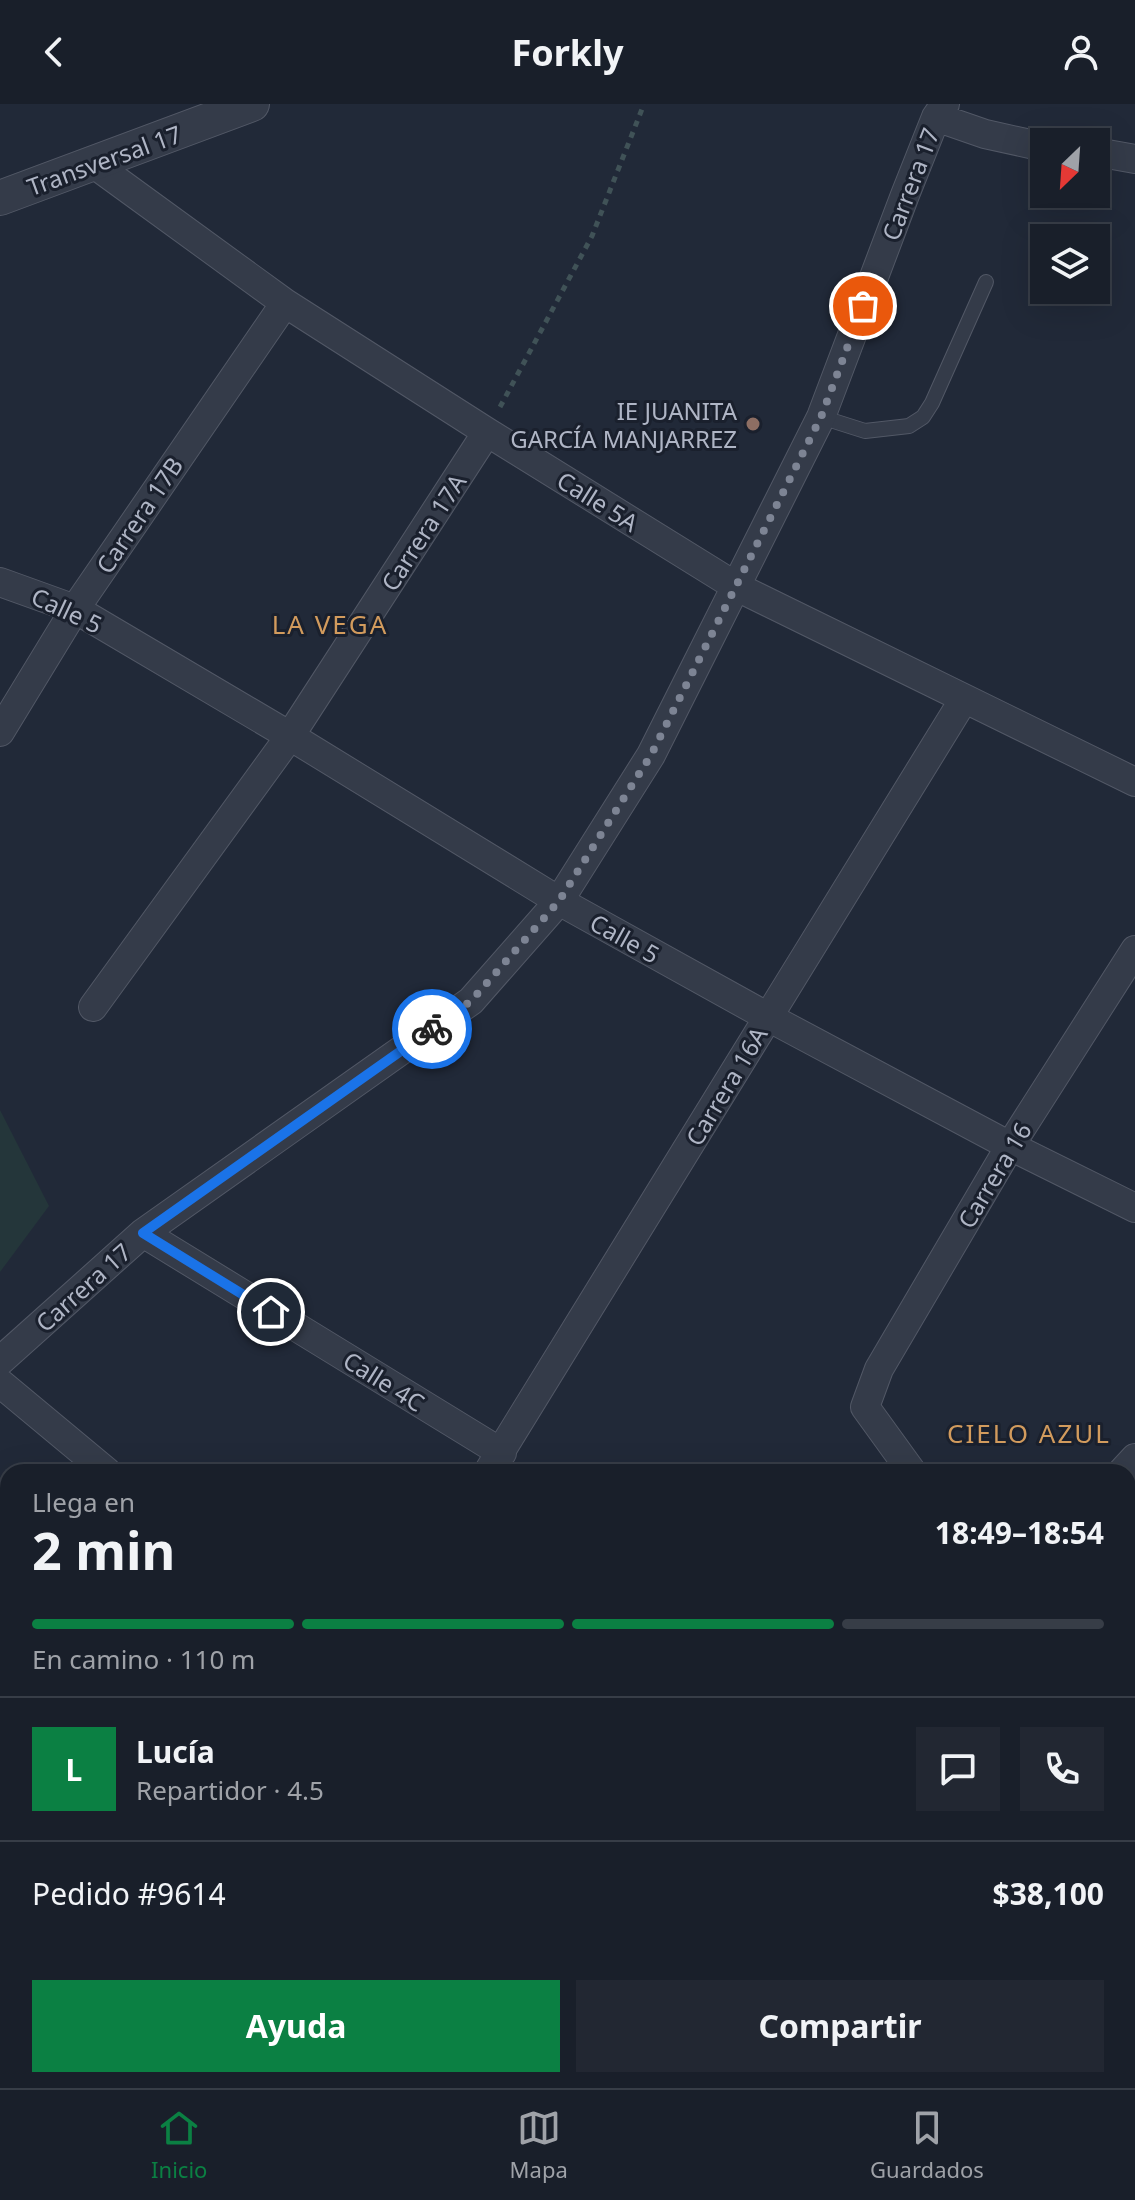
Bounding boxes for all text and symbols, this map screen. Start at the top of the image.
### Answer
text: Forkly [512,28,623,77]
icon: back [32,30,76,74]
icon: person [1059,30,1103,74]
street label: Transversal 17 [22,117,186,203]
street label: Carrera 17 [873,123,947,245]
north arrow [1030,128,1110,208]
map controls [1030,128,1110,304]
button: layers [1030,224,1110,304]
pin [829,272,897,340]
icon: bag [841,284,885,328]
place label: IE JUANITA GARCÍA MANJARREZ [510,394,738,455]
marker: IE JUANITA GARCÍA MANJARREZ [744,415,762,433]
street label: Carrera 17B [88,450,190,580]
street label: Calle 5A [551,463,645,539]
street label: Carrera 17A [373,467,474,597]
street label: Calle 5 [26,579,108,641]
district label: LA VEGA [272,606,388,642]
street label: Calle 5 [584,906,666,970]
courier [392,989,472,1069]
icon: bike [410,1007,454,1051]
street label: Carrera 16A [677,1020,775,1152]
street label: Carrera 16 [949,1116,1039,1234]
street label: Carrera 17 [28,1235,138,1339]
pin [237,1278,305,1346]
icon: home [249,1290,293,1334]
street label: Calle 4C [337,1343,431,1419]
district label: CIELO AZUL [947,1415,1111,1451]
text: Llega en [32,1484,135,1520]
text: 18:49–18:54 [935,1512,1104,1553]
text: 2 min [32,1514,175,1585]
text: En camino · 110 m [32,1641,255,1677]
button: chat [916,1727,1000,1811]
button: phone [1020,1727,1104,1811]
text: Lucía [136,1731,215,1772]
text: L [66,1749,82,1790]
text: Repartidor · 4.5 [136,1772,324,1808]
text: Pedido #9614 [32,1873,226,1914]
text: $38,100 [992,1873,1104,1914]
button: Ayuda [32,1980,560,2072]
button: Compartir [576,1980,1104,2072]
tab: Inicio [151,2106,207,2184]
tab: Mapa [510,2106,568,2184]
tab: Guardados [870,2106,984,2184]

